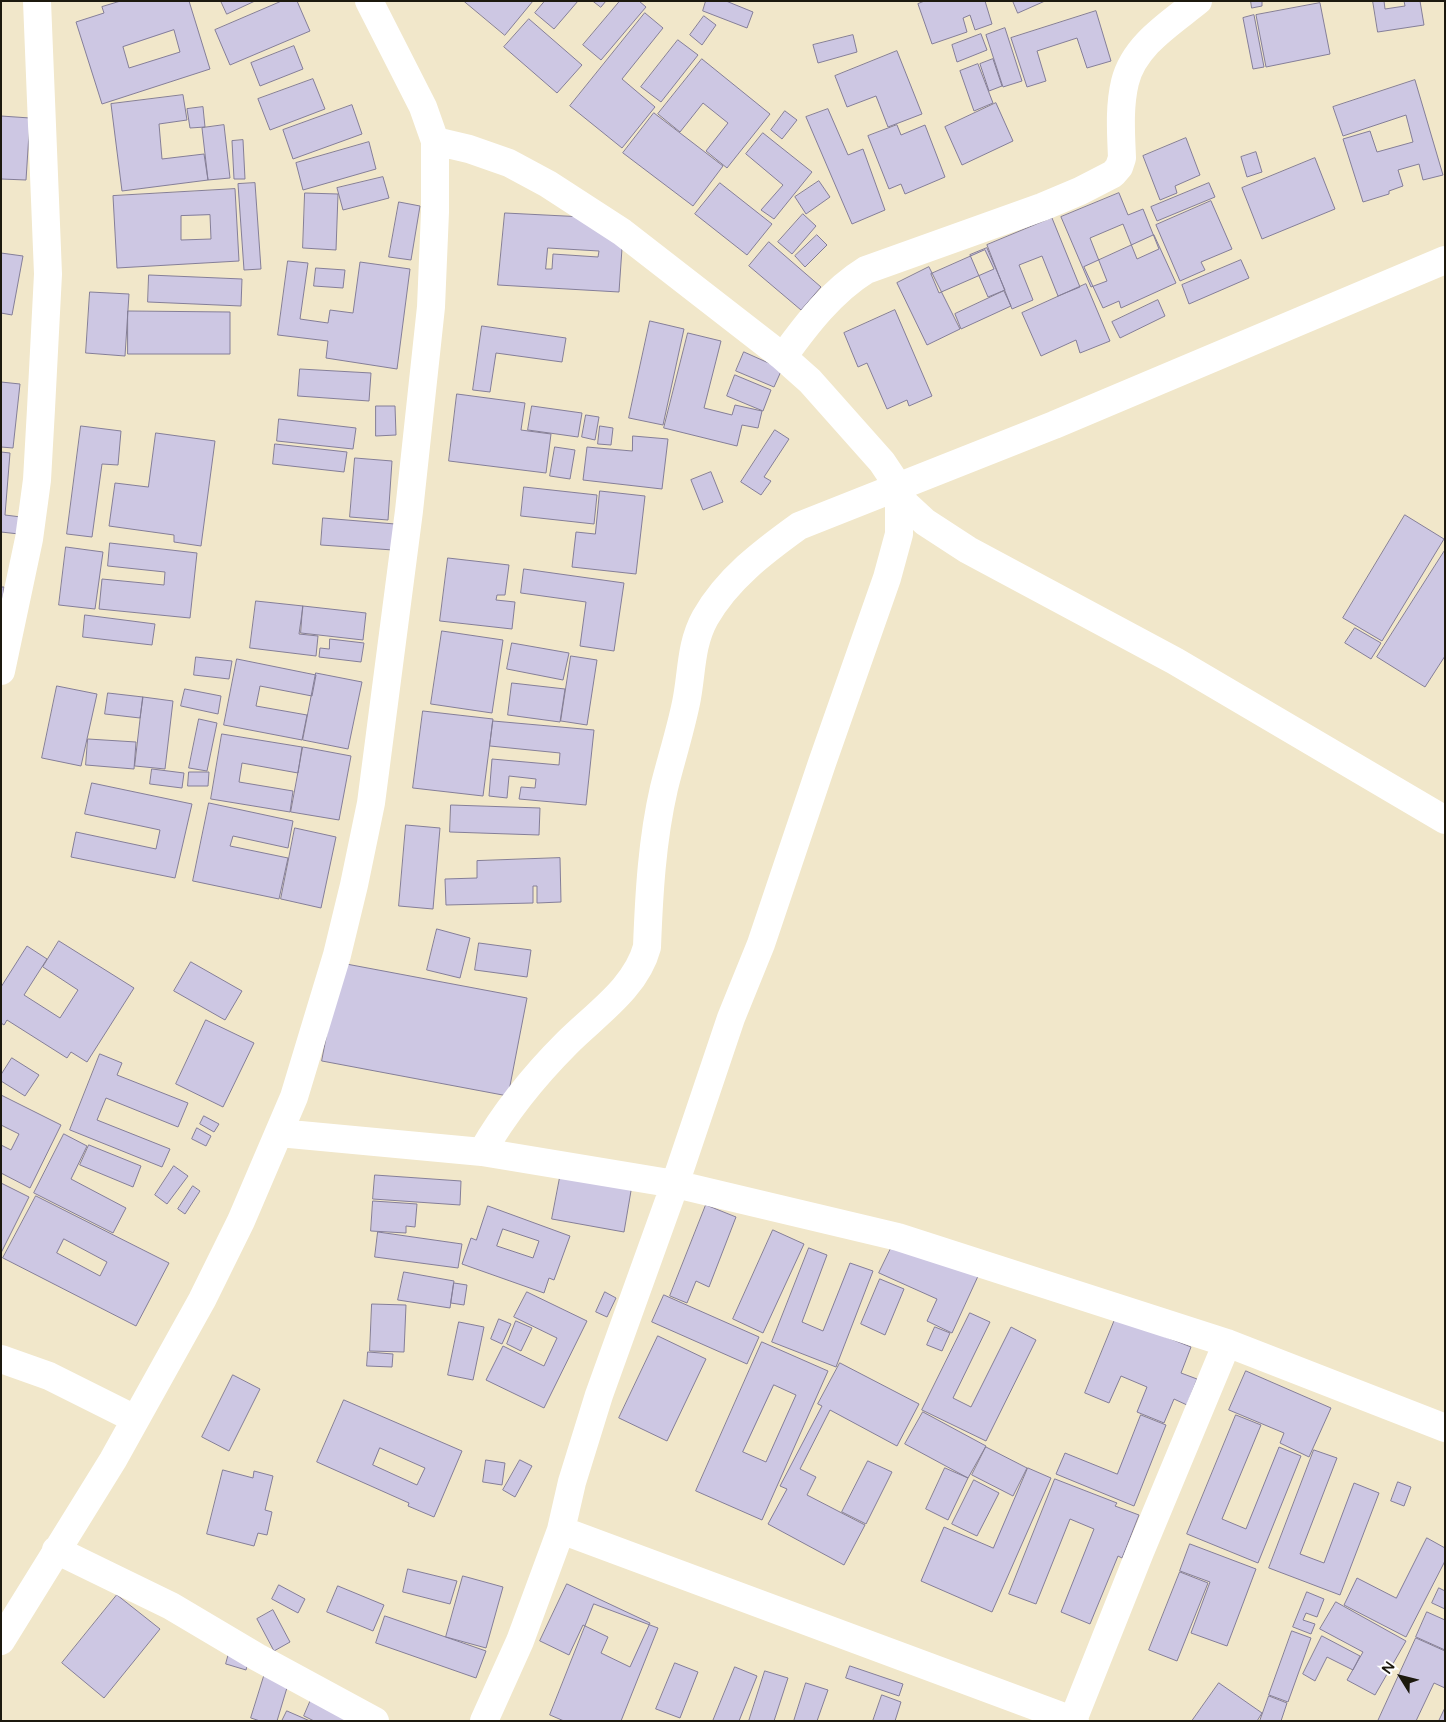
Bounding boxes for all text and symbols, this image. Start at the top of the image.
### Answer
north arrow [1376,1652,1426,1702]
text: N [1378,1658,1399,1677]

